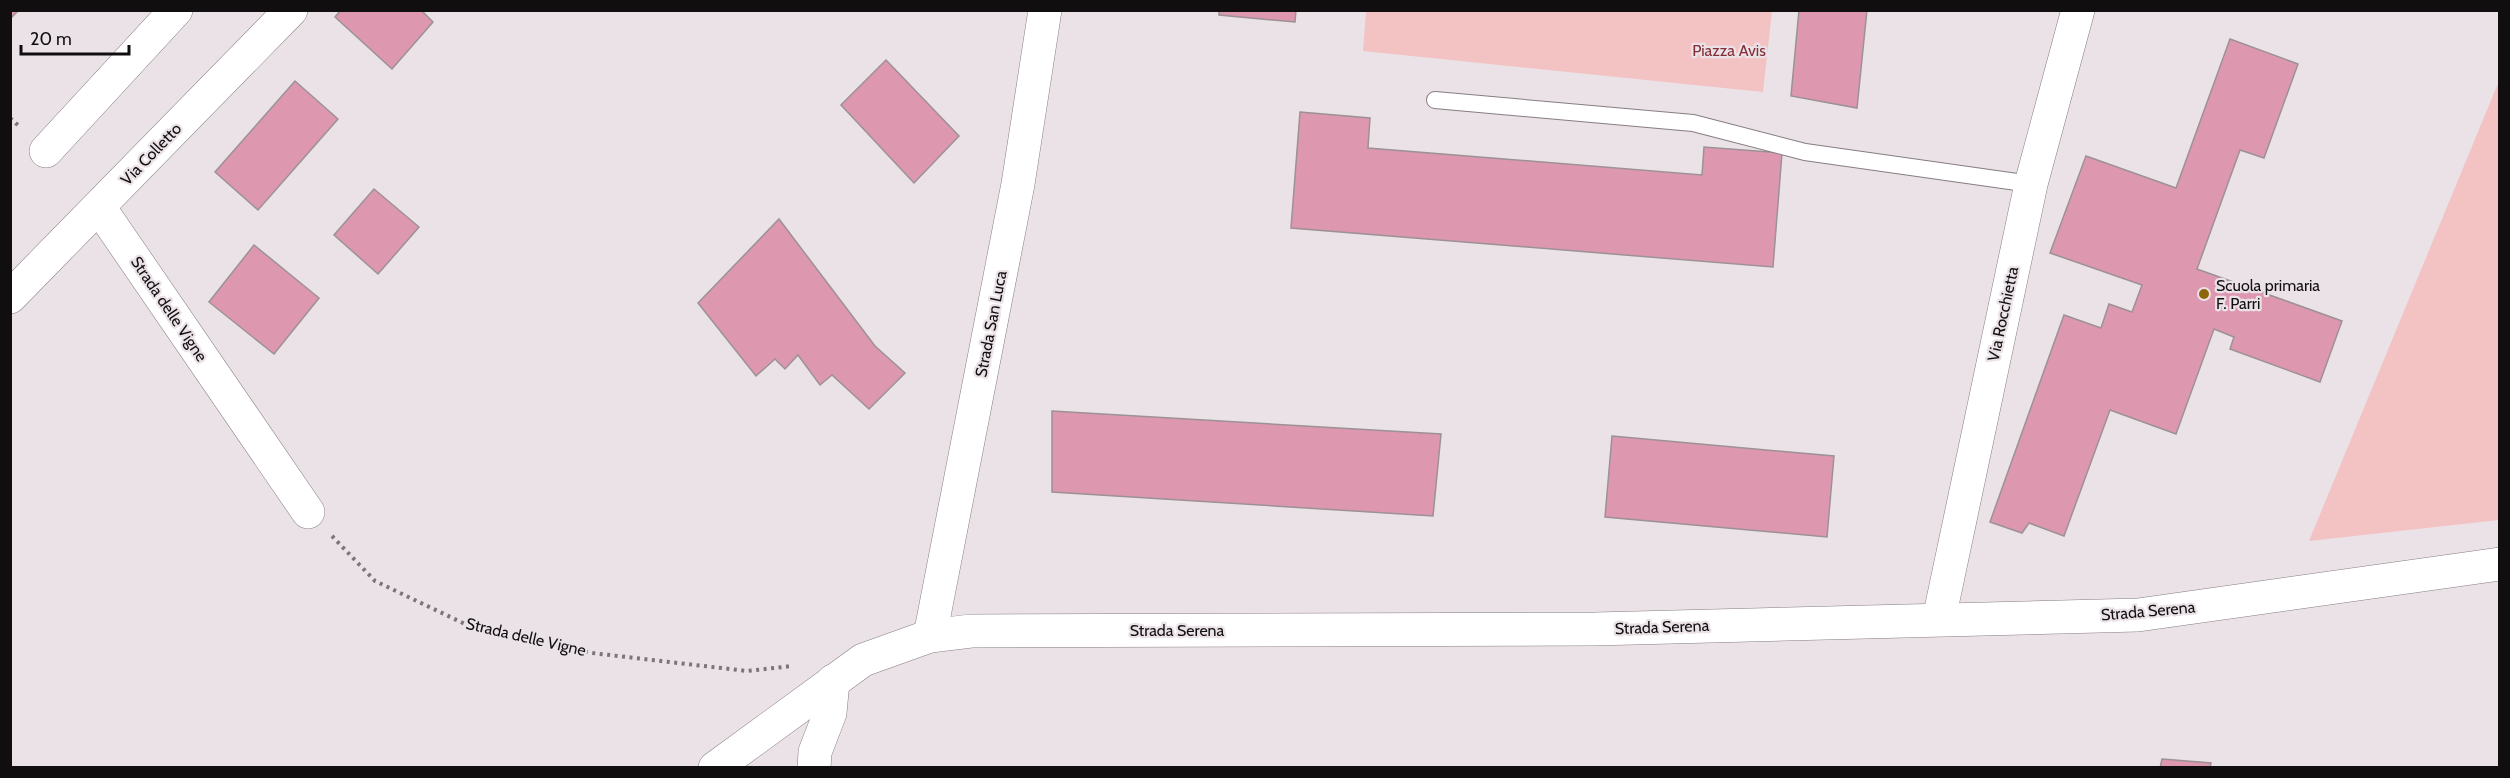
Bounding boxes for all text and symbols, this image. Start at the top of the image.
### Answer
scale bar [21,18,129,56]
text: 20 m [30,28,72,50]
park label: Piazza Avis [1692,41,1766,60]
street label: Via Colletto [117,119,185,189]
street label: Strada delle Vigne [127,253,211,365]
street label: Via Rocchietta [1984,265,2022,363]
street label: Strada San Luca [971,269,1011,379]
place label: Scuola primaria F. Parri [2216,276,2320,313]
marker: Scuola primaria F. Parri [2197,287,2211,301]
street label: Strada Serena [2100,597,2196,625]
street label: Strada delle Vigne [464,614,588,660]
street label: Strada Serena [1614,616,1710,638]
street label: Strada Serena [1130,621,1225,640]

